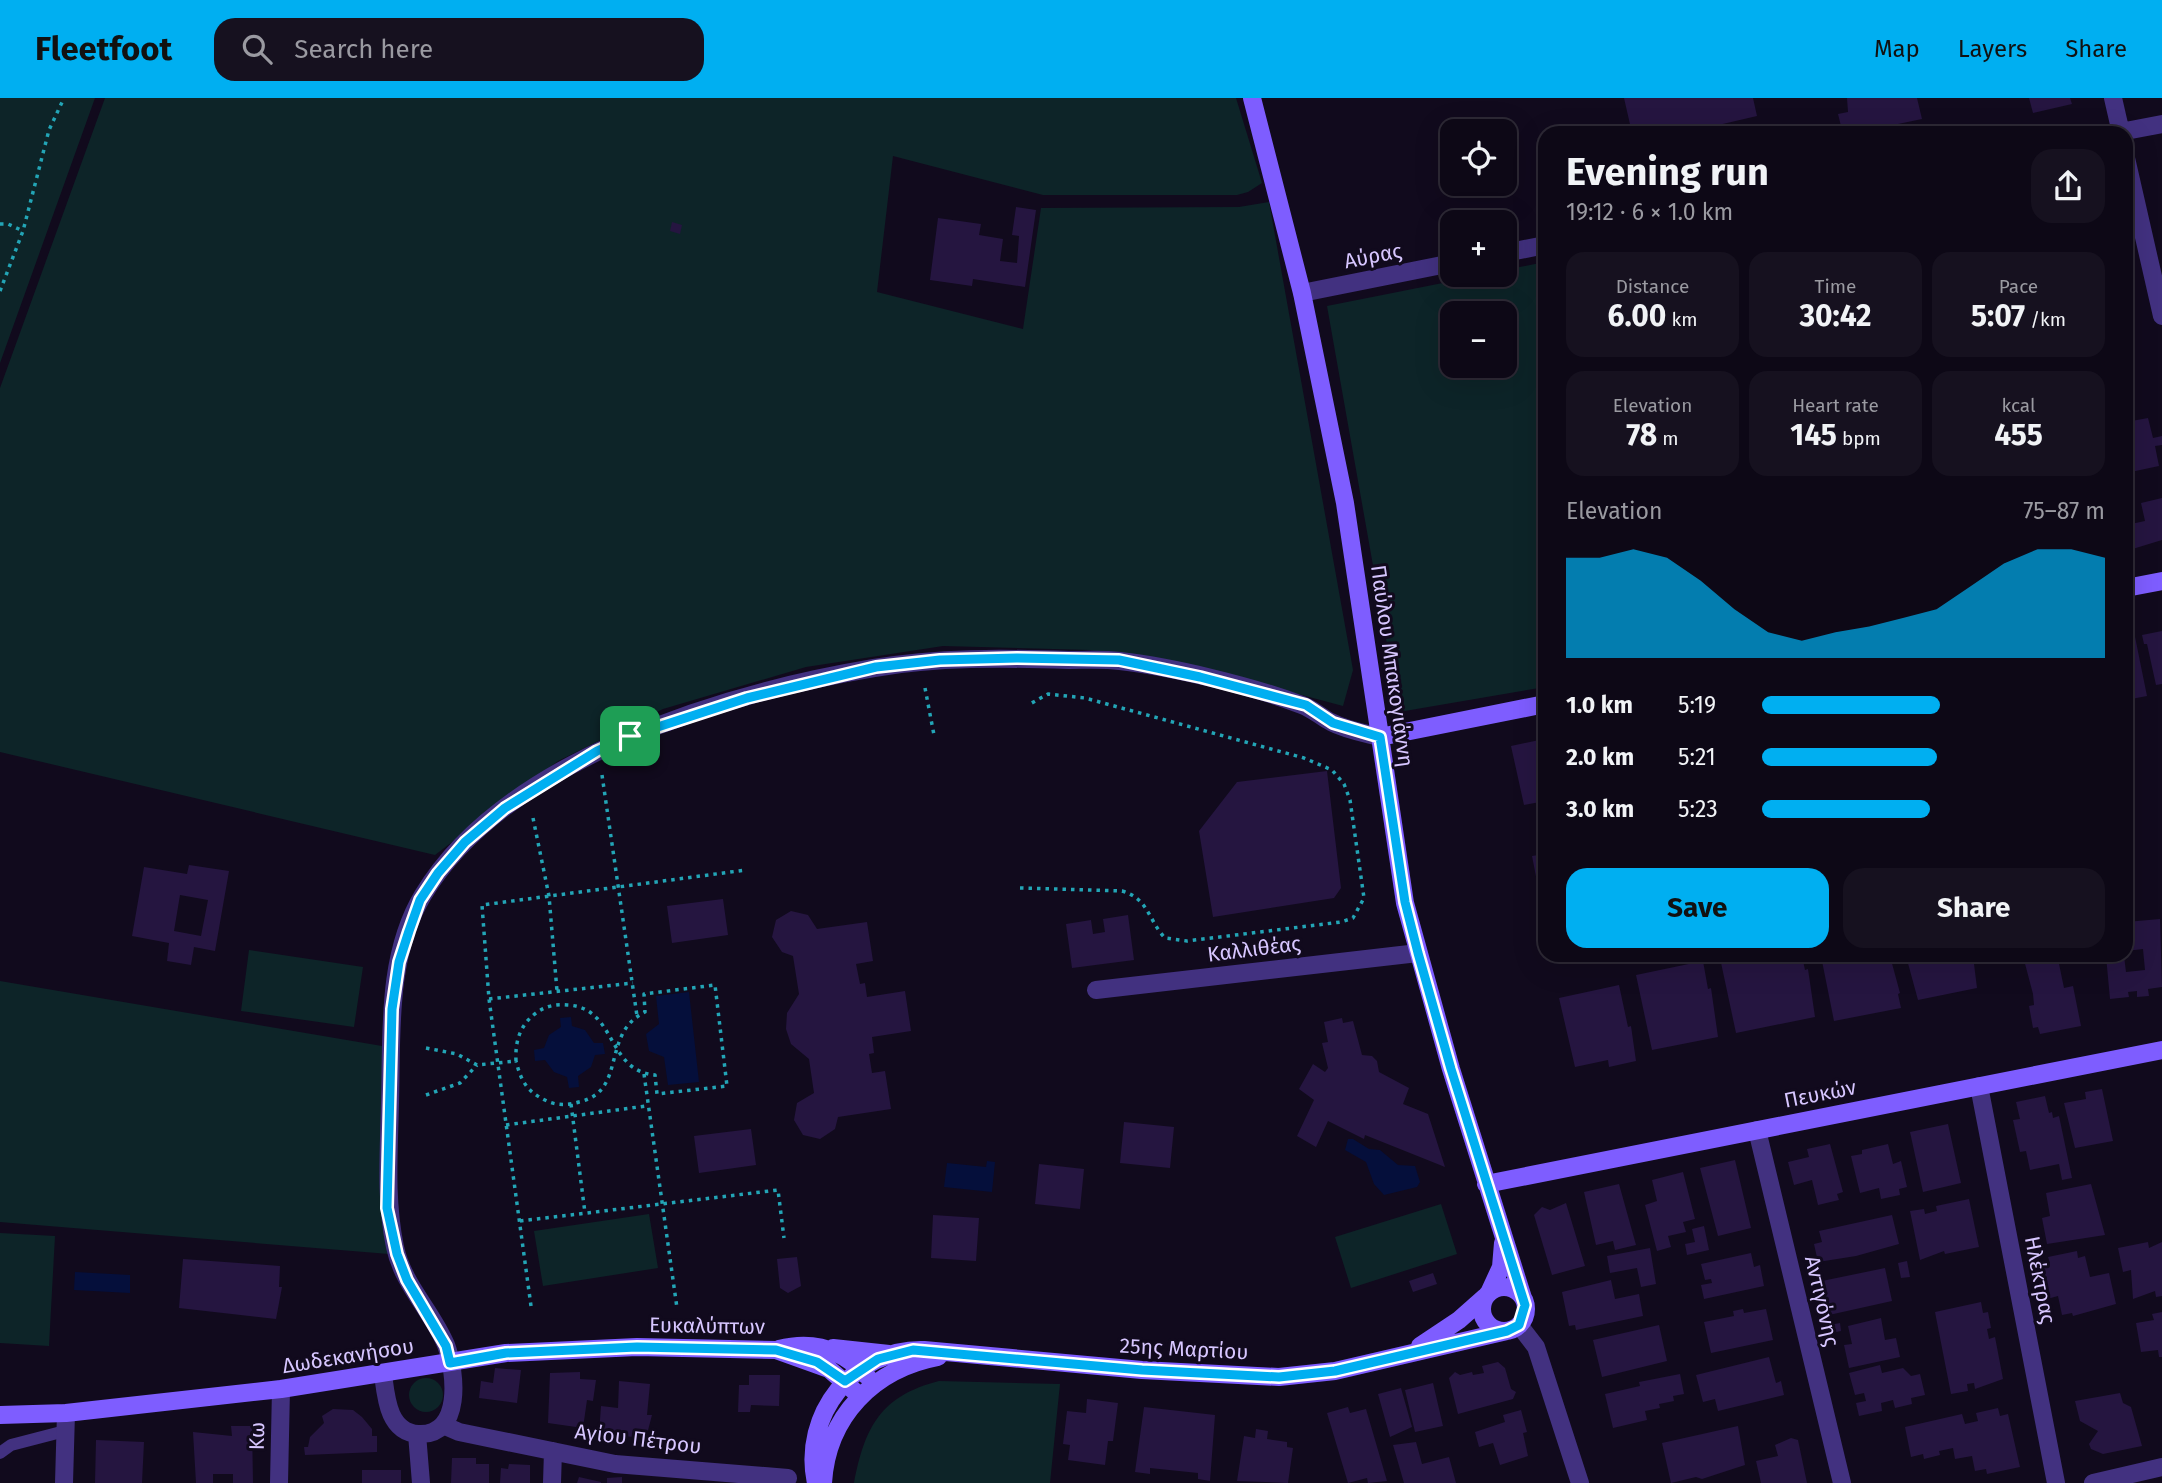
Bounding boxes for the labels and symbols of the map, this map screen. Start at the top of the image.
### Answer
street label: Αύρας [1342,238,1404,274]
street label: Παύλου Μπακογιάννη [1365,563,1419,769]
pin [600,706,660,766]
street label: Καλλιθέας [1206,930,1302,968]
street label: Πευκών [1782,1074,1858,1114]
street label: Ηλέκτρας [2019,1234,2061,1326]
street label: Αντιγόνης [1799,1253,1845,1349]
street label: Ευκαλύπτων [649,1312,765,1340]
street label: Δωδεκανήσου [280,1333,416,1379]
street label: 25ης Μαρτίου [1119,1333,1249,1365]
street label: Αγίου Πέτρου [573,1418,703,1460]
street label: Κω [244,1422,270,1450]

